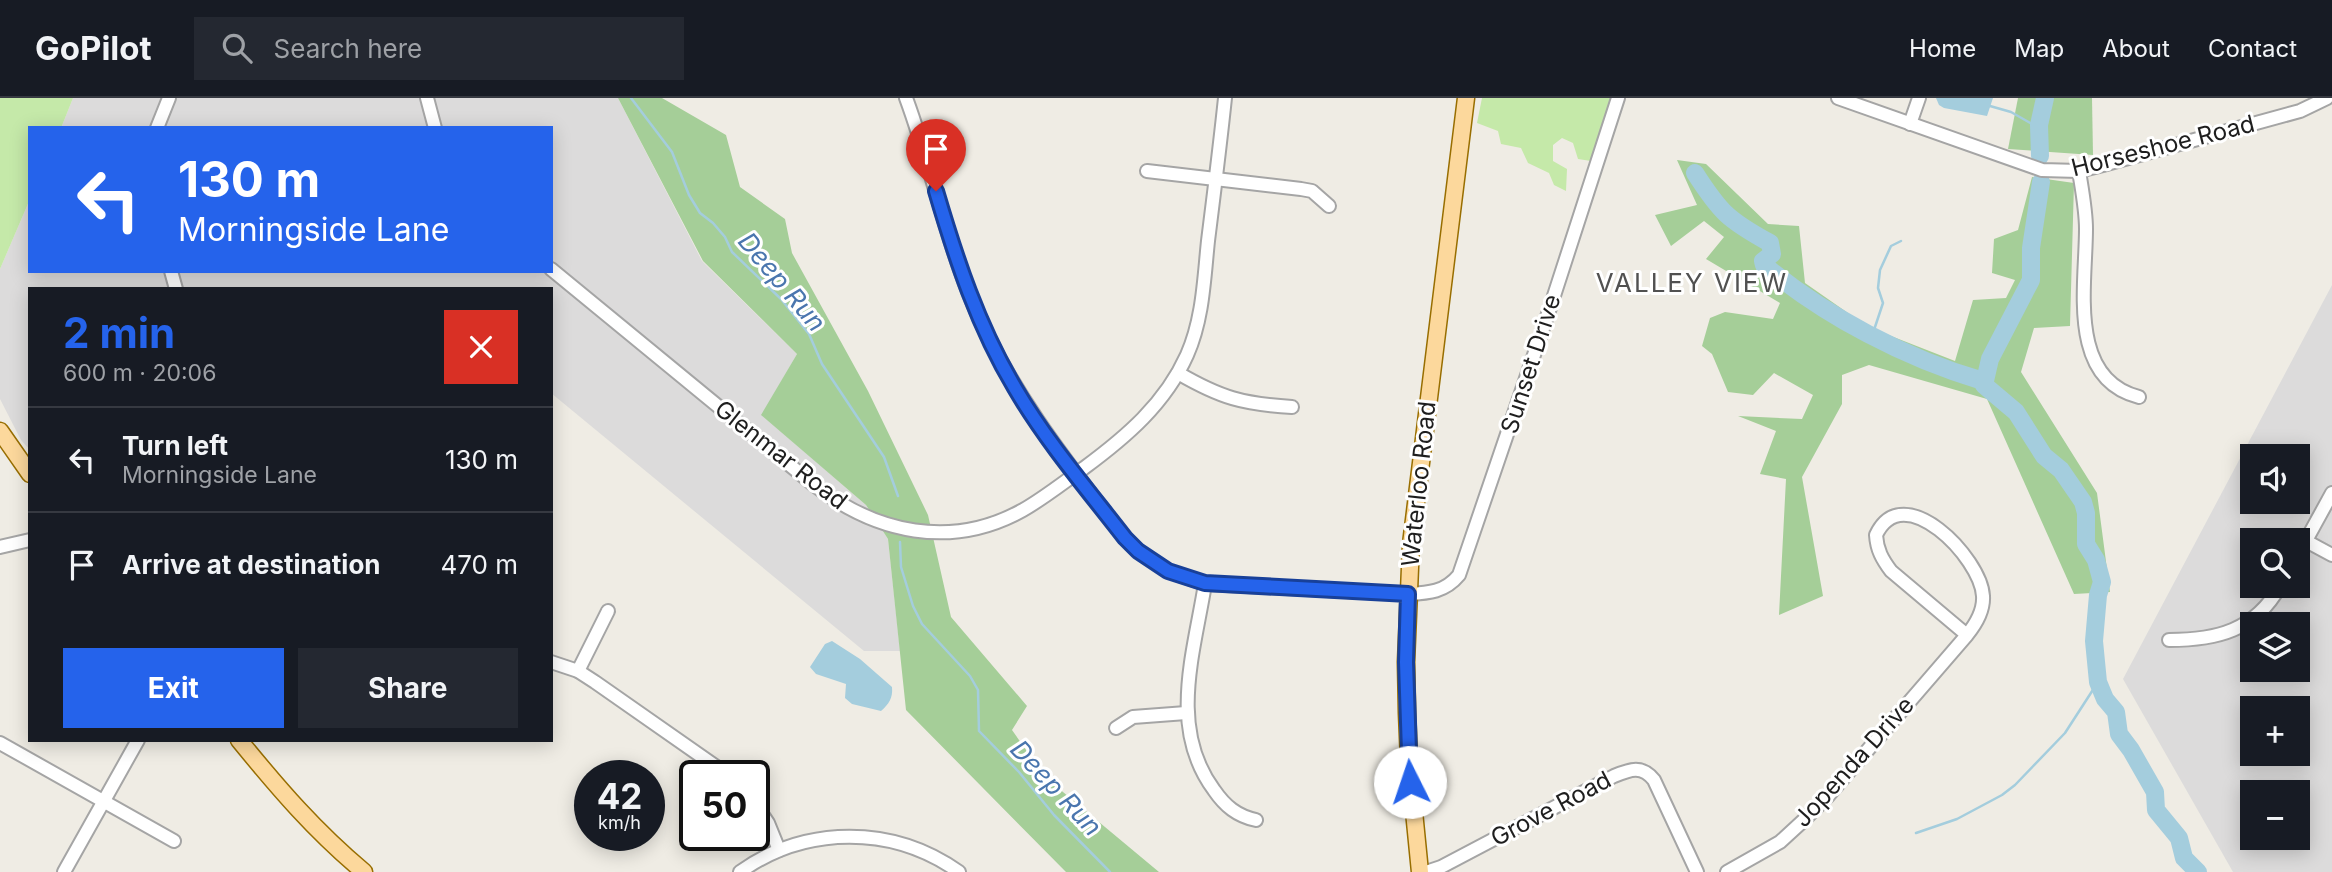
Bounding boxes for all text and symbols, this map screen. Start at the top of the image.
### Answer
search box [194,17,684,80]
text: GoPilot [35,28,152,68]
icon: search [218,29,256,67]
text: Search here [274,33,422,64]
text: Home [1909,34,1976,63]
text: Map [2014,34,2064,63]
text: About [2102,34,2170,63]
text: Contact [2208,34,2297,63]
street label: Horseshoe Road [2068,109,2258,182]
pin [906,119,966,191]
icon: arrive [917,130,955,168]
text: 130 m [178,150,320,209]
icon: left [63,154,154,245]
text: Morningside Lane [178,210,449,249]
water label: Deep Run [732,226,833,337]
district label: VALLEY VIEW [1596,267,1788,298]
street label: Sunset Drive [1494,291,1567,437]
text: 2 min [63,307,175,358]
button: close [444,310,518,384]
text: 600 m · 20:06 [63,359,216,387]
street label: Glenmar Road [709,394,853,515]
street label: Waterloo Road [1395,400,1442,568]
text: Turn left [122,430,228,461]
icon: left [63,441,101,479]
text: 130 m [445,444,518,475]
map controls [2240,444,2310,850]
button: sound [2240,444,2310,514]
text: Morningside Lane [122,461,317,489]
button: search [2240,528,2310,598]
icon: arrive [63,546,101,584]
text: Arrive at destination [122,549,381,580]
text: 470 m [440,549,518,580]
button: layers [2240,612,2310,682]
button: Exit [63,648,284,728]
button: Share [298,648,518,728]
street label: Jopenda Drive [1788,690,1920,833]
button: + [2240,696,2310,766]
water label: Deep Run [1004,733,1108,842]
position arrow [1373,745,1447,819]
speed limit sign: 50 [679,760,770,851]
street label: Grove Road [1486,765,1616,852]
text: 42 [597,775,642,817]
button: − [2240,780,2310,850]
text: km/h [598,812,641,833]

